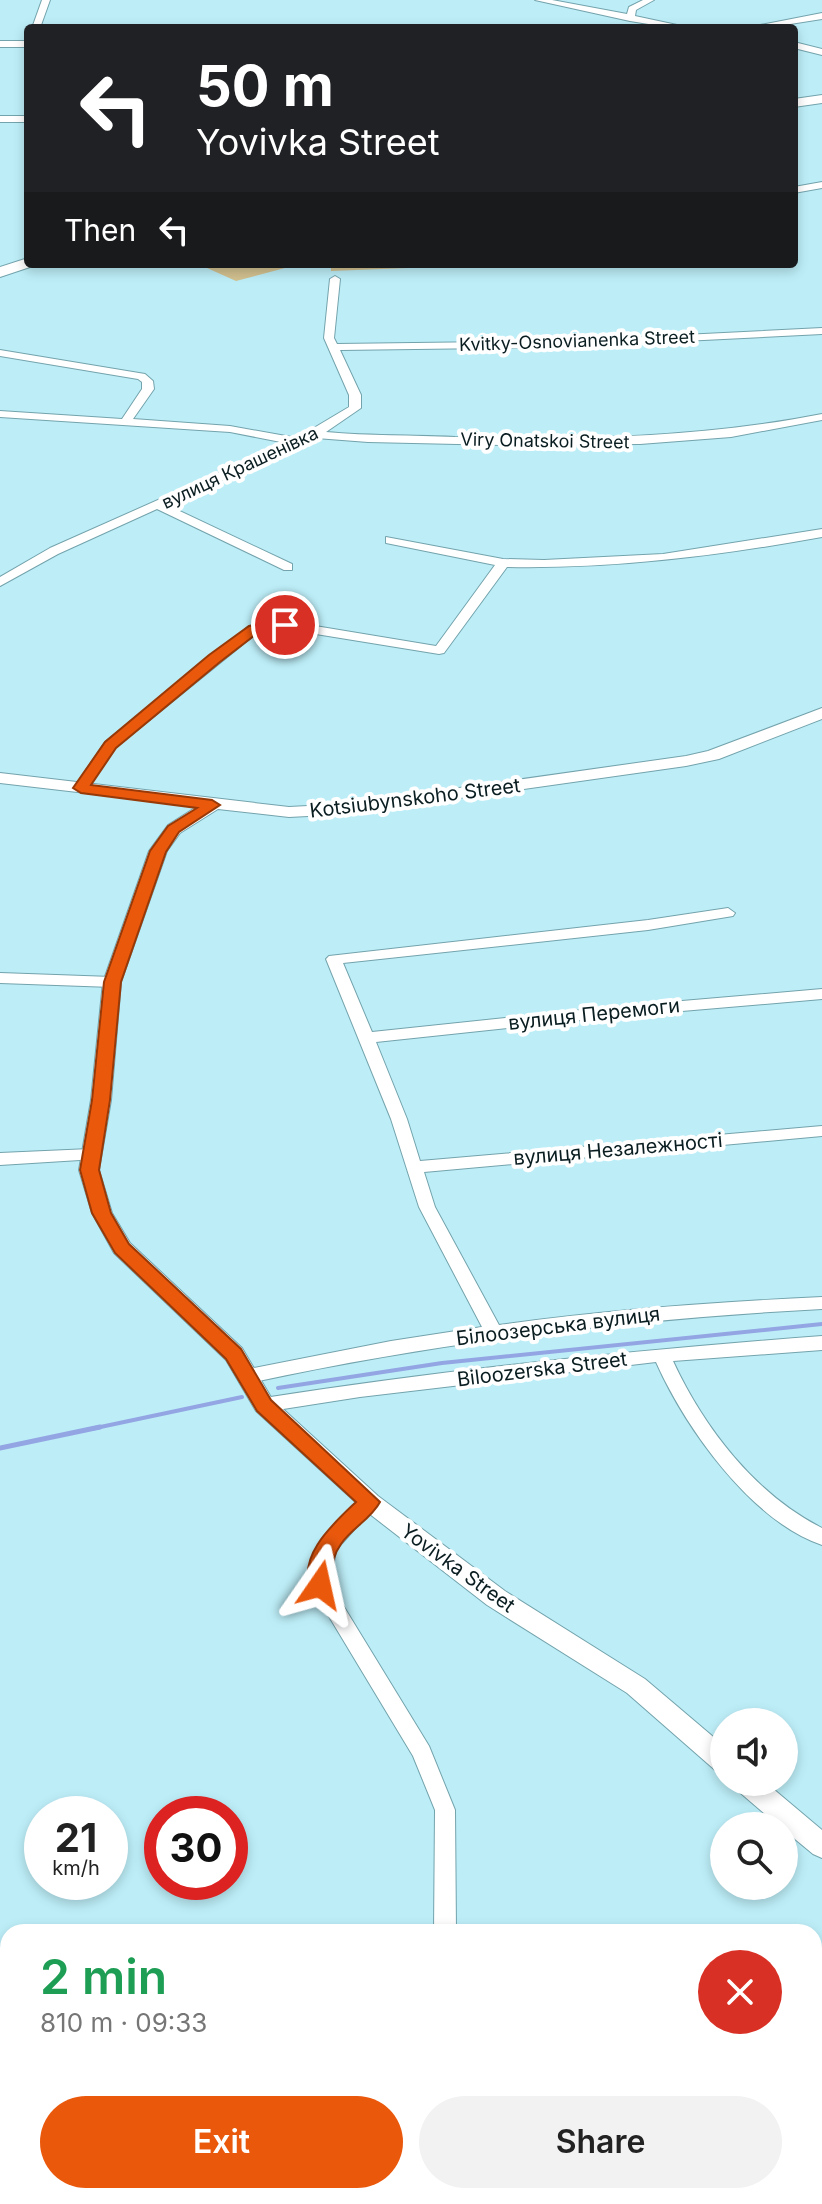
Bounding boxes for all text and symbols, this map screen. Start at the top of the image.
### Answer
text: 50 m [196,52,334,120]
icon: left [64,56,168,160]
text: Yovivka Street [196,120,440,164]
icon: left [152,208,196,252]
text: Then [64,212,136,248]
street label: Kvitky-Osnovianenka Street [459,326,695,355]
street label: вулиця Крашенівка [158,422,321,513]
street label: Viry Onatskoi Street [460,429,630,452]
pin [251,591,319,659]
icon: arrive [263,603,307,647]
street label: Kotsiubynskoho Street [308,773,522,823]
street label: вулиця Перемоги [507,993,681,1035]
street label: вулиця Незалежності [512,1128,724,1170]
street label: Білоозерська вулиця [455,1302,661,1350]
street label: Biloozerska Street [456,1347,629,1391]
street label: Yovivka Street [396,1519,520,1618]
position arrow [278,1543,362,1627]
map controls [710,1708,798,1900]
button: sound [710,1708,798,1796]
speed limit sign: 30 [144,1796,248,1900]
button: search [710,1812,798,1900]
text: 21 [55,1813,97,1862]
text: km/h [52,1856,100,1880]
text: 2 min [40,1947,167,2006]
button: close [698,1950,782,2034]
text: 810 m · 09:33 [40,2007,207,2038]
button: Exit [40,2096,403,2188]
button: Share [419,2096,782,2188]

